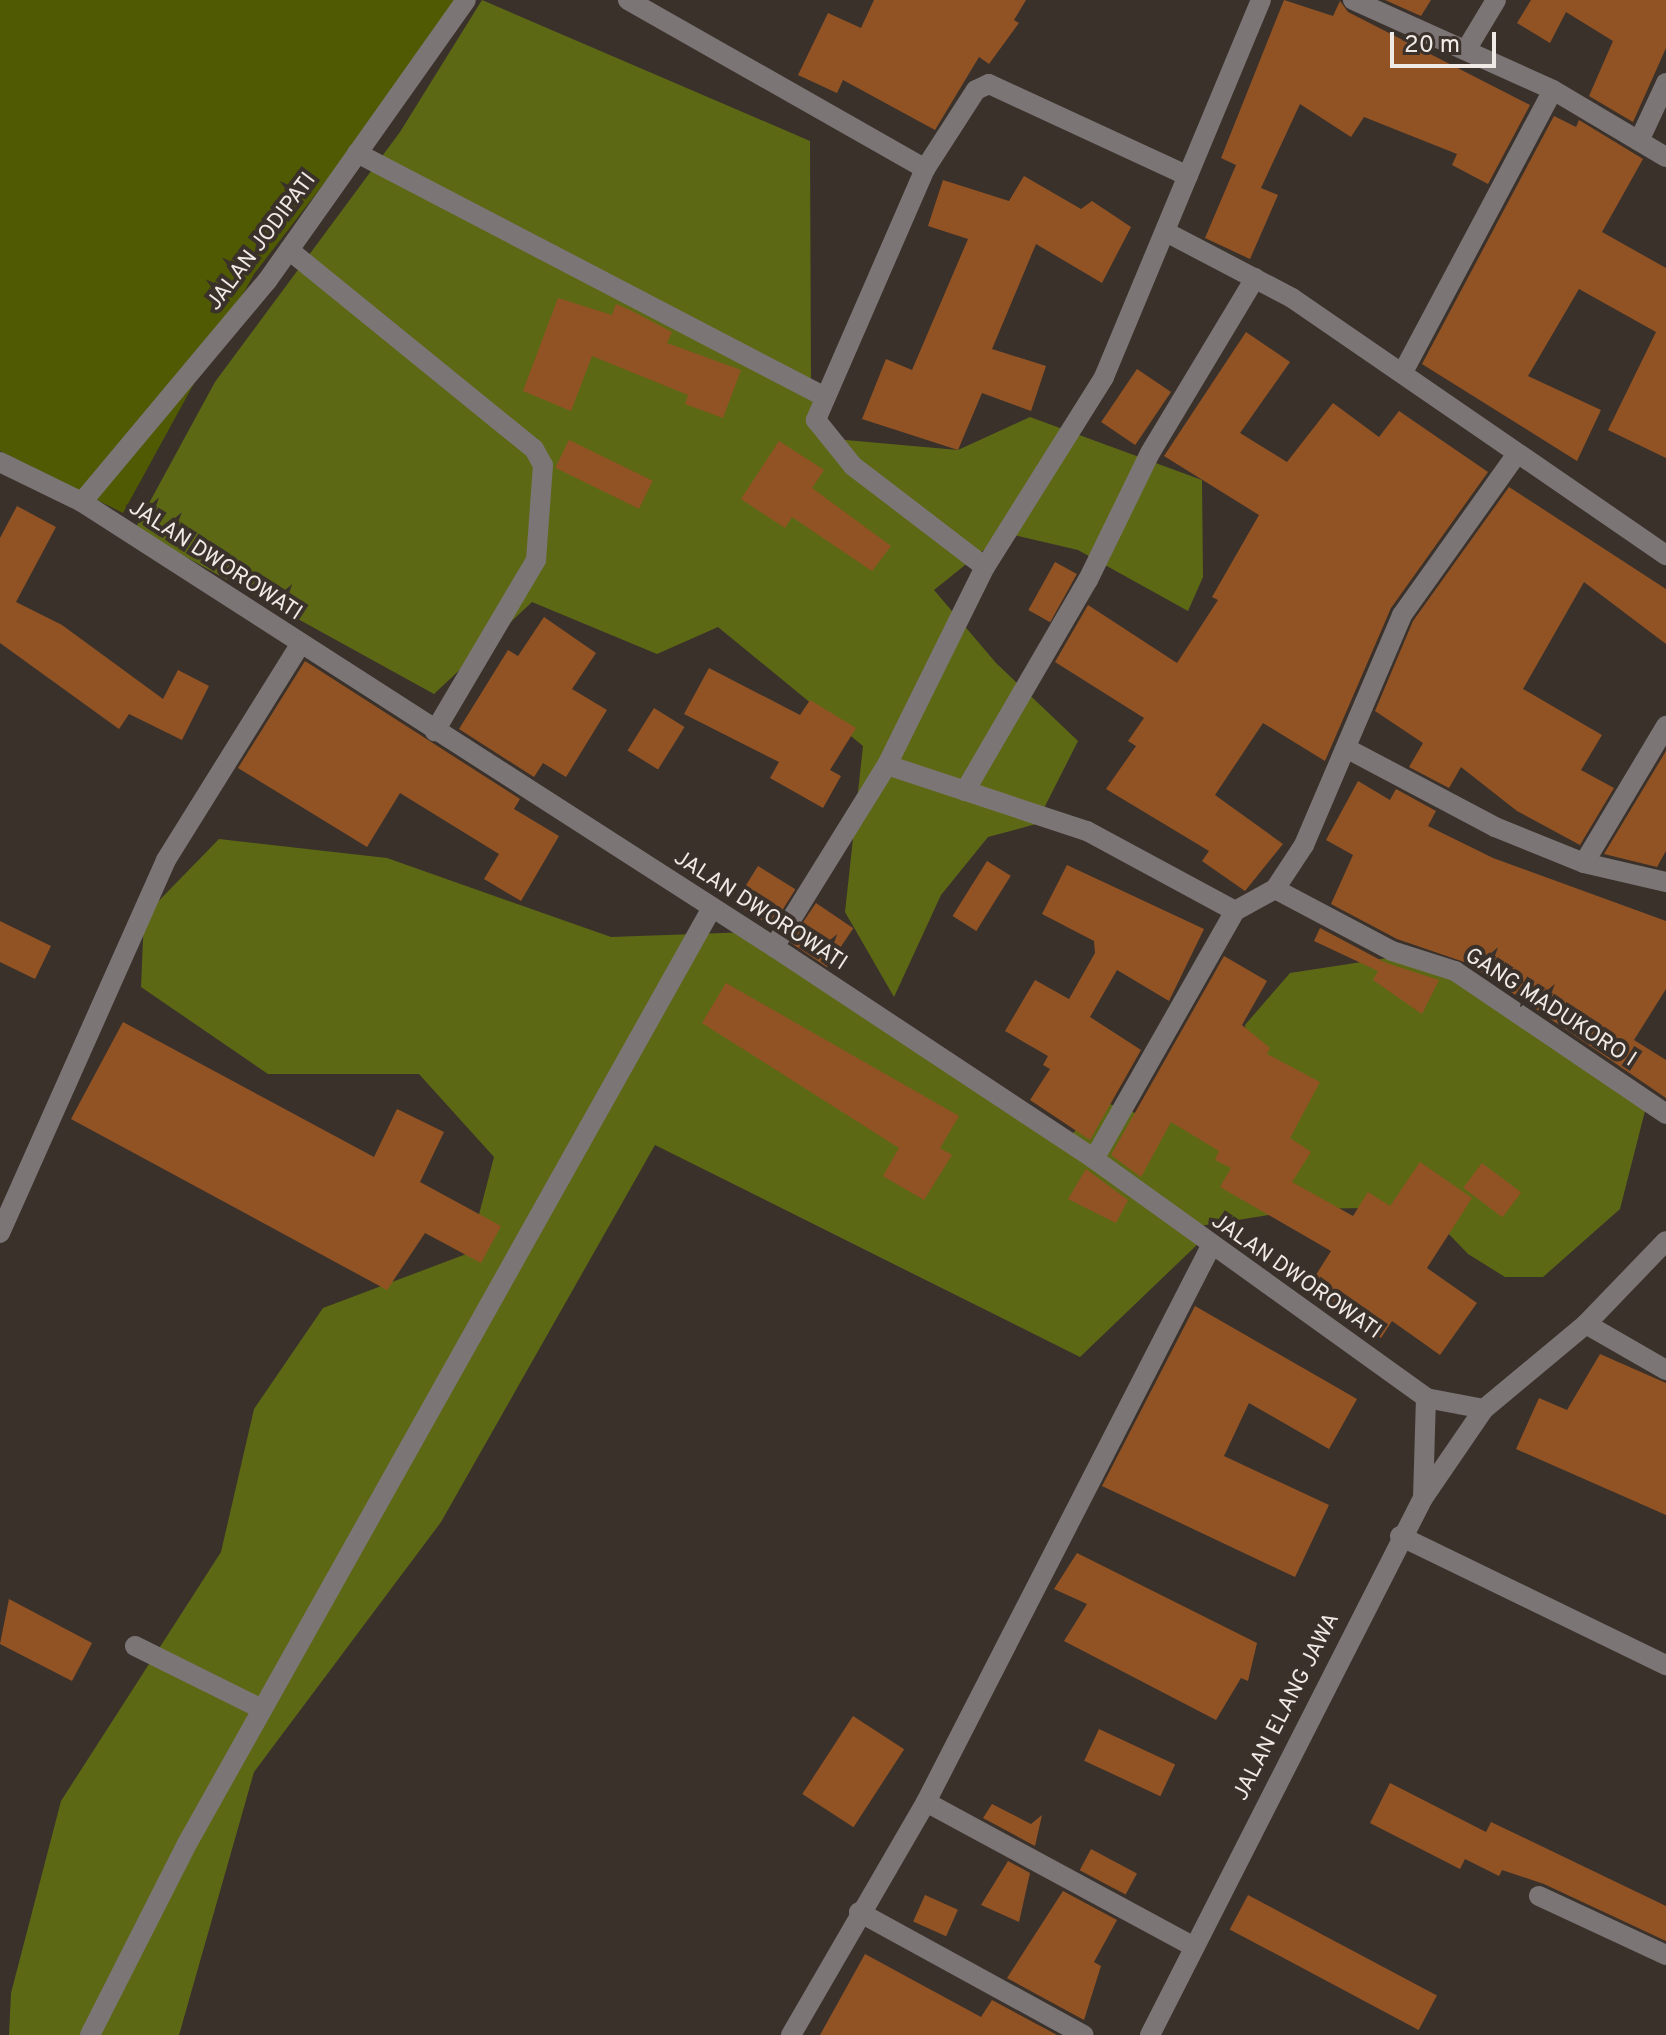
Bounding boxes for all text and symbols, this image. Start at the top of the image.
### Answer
scale bar [1394,16,1500,66]
text: 20 m [1404,31,1460,61]
street label: JALAN JODIPATI [202,168,322,316]
street label: JALAN DWOROWATI [123,495,307,627]
street label: JALAN DWOROWATI [668,845,852,977]
street label: GANG MADUKORO I [1460,943,1640,1073]
street label: JALAN DWOROWATI [1206,1208,1386,1346]
street label: JALAN ELANG JAWA [1228,1609,1346,1805]

